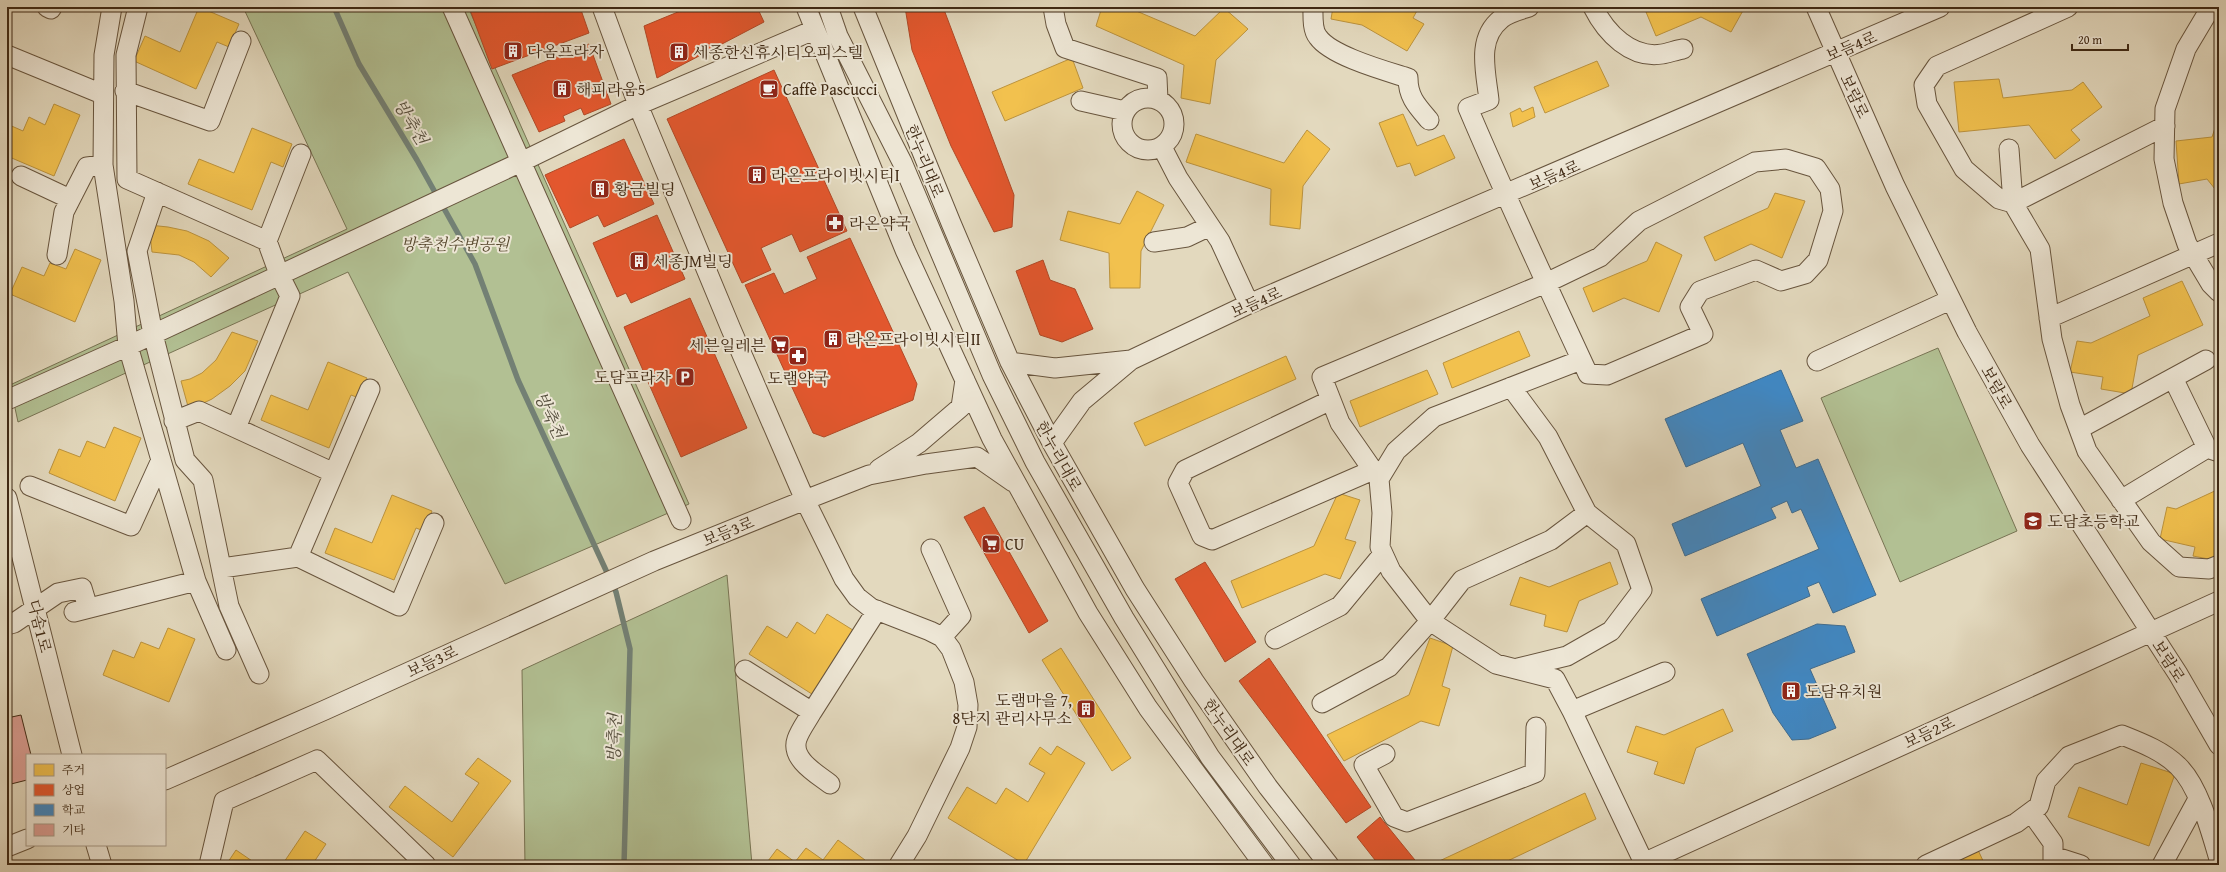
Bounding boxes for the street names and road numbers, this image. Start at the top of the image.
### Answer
street label: 보듬4로 [1821,24,1881,68]
street label: 보람로 [1834,70,1876,123]
street label: 한누리대로 [899,121,951,202]
street label: 보듬4로 [1524,153,1584,197]
street label: 보듬4로 [1226,280,1286,324]
street label: 보람로 [1975,361,2019,414]
street label: 한누리대로 [1030,416,1088,496]
street label: 보듬3로 [698,510,758,552]
street label: 다솜1로 [22,597,58,656]
street label: 보람로 [2147,635,2192,687]
street label: 보듬3로 [402,638,462,683]
street label: 한누리대로 [1197,693,1261,771]
street label: 보듬2로 [1899,709,1959,754]

